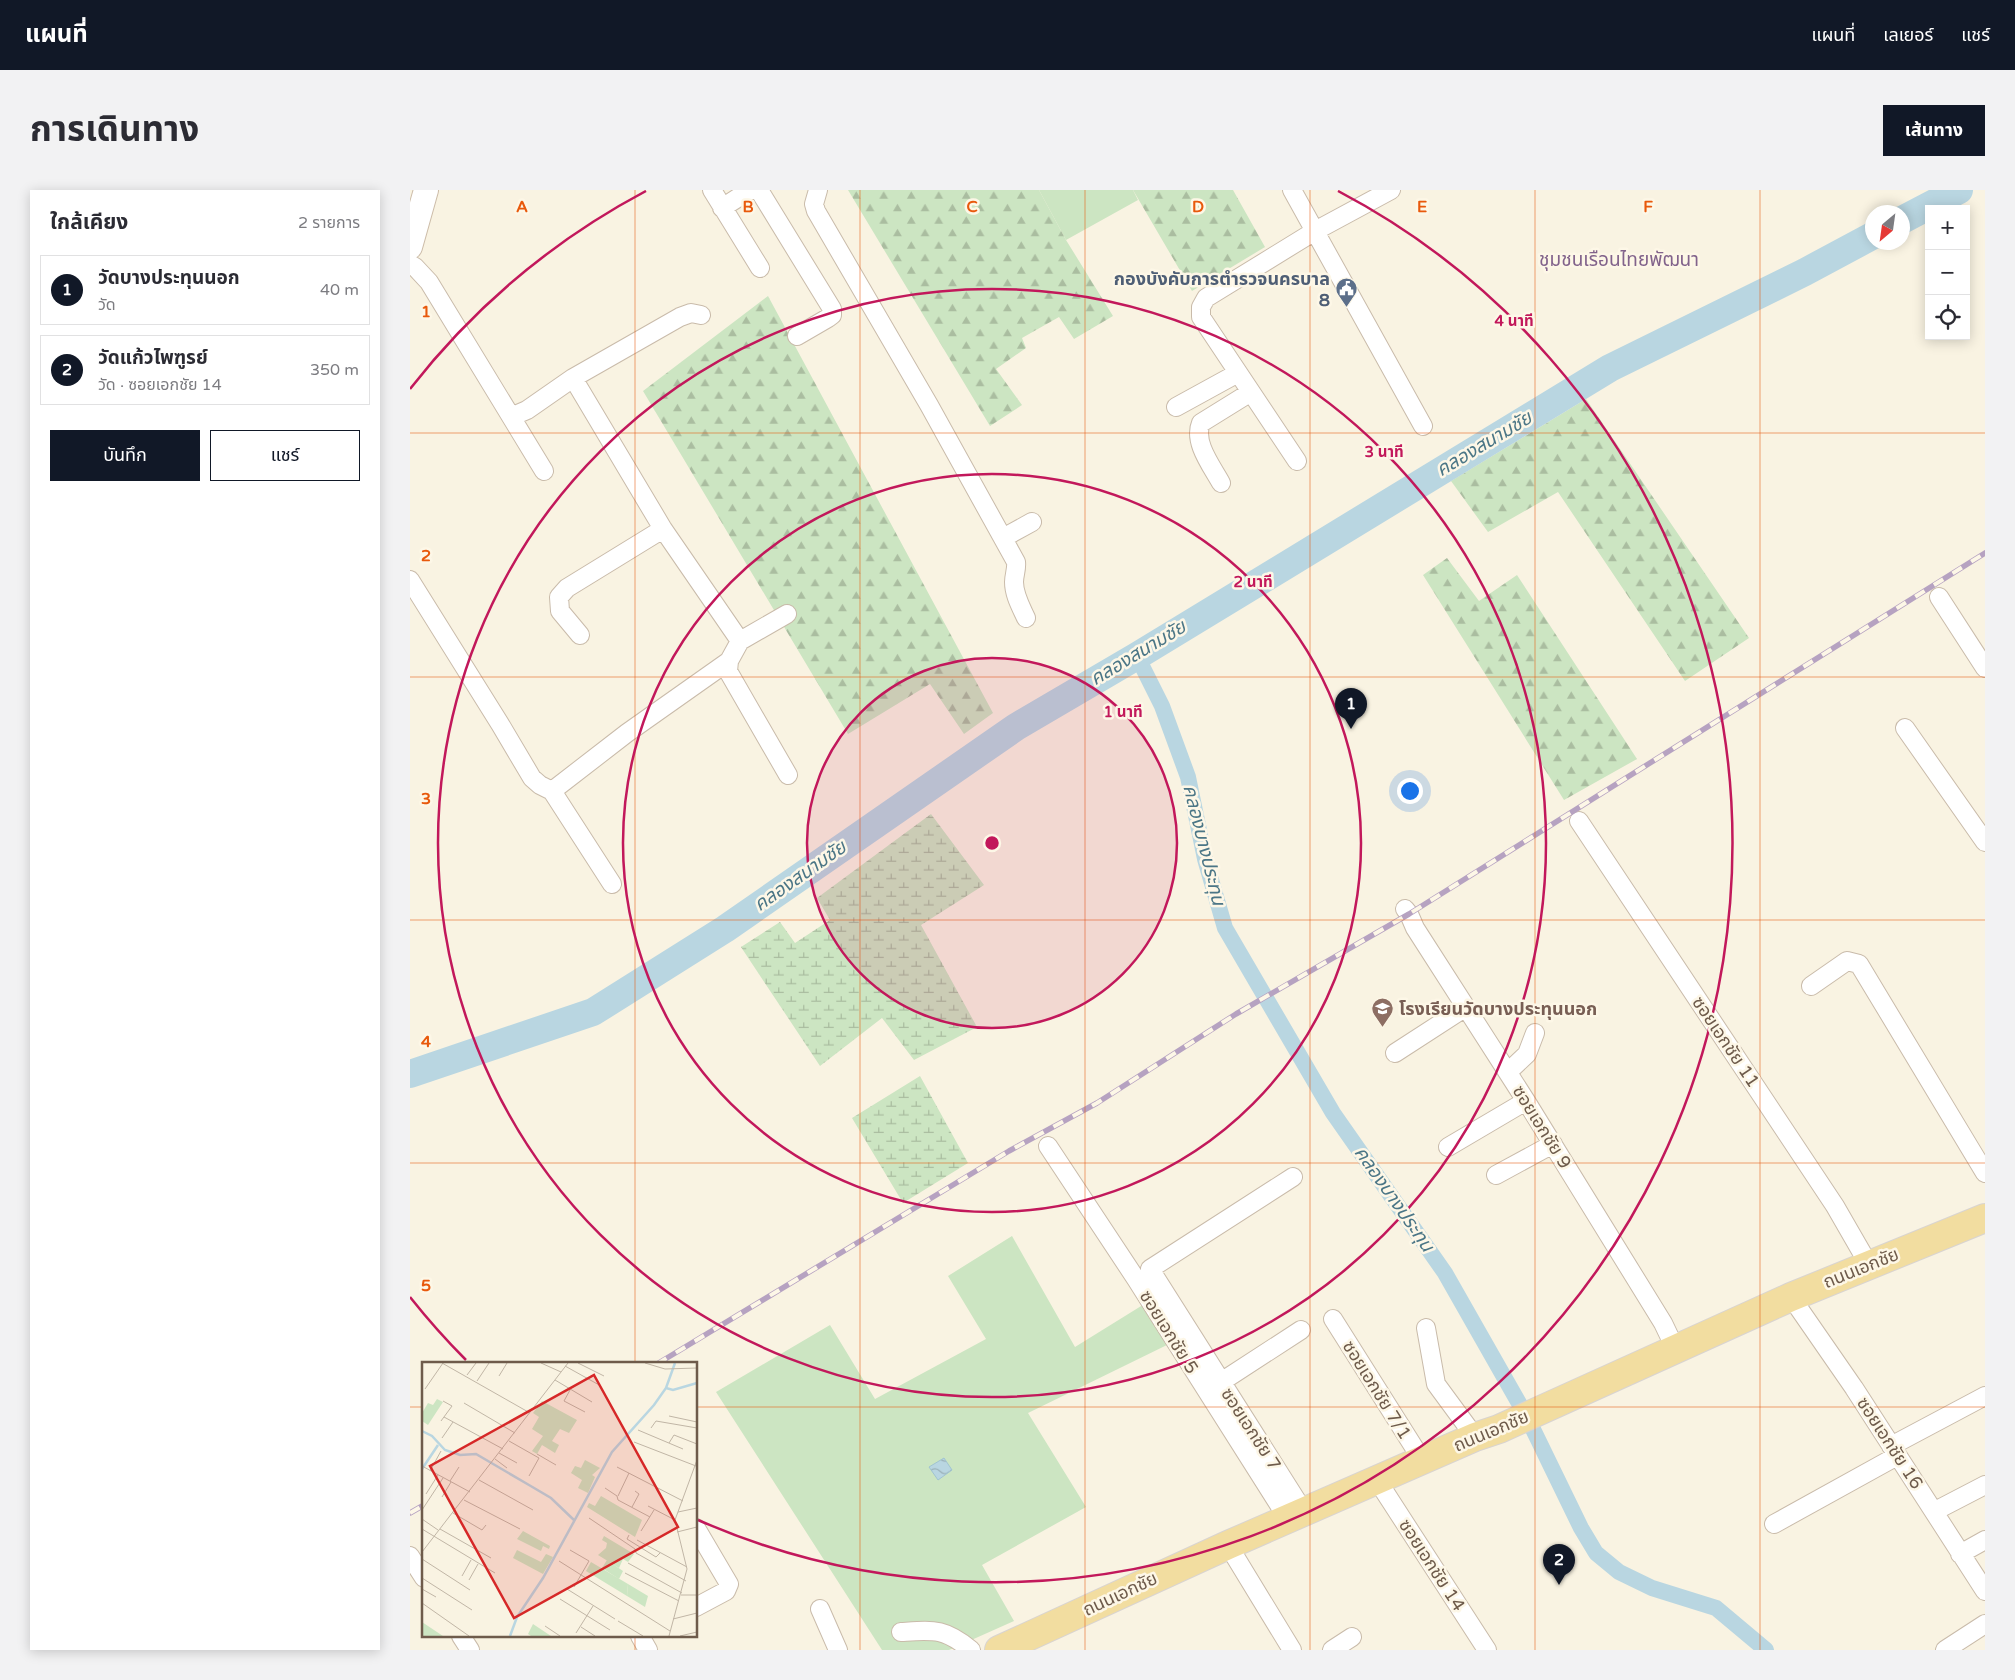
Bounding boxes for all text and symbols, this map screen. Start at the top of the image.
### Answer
text: แผนที่ [25,20,88,49]
text: แผนที่ [1811,24,1855,46]
text: เลเยอร์ [1883,24,1933,46]
text: แชร์ [1961,24,1990,46]
button: เส้นทาง [1883,105,1985,156]
text: การเดินทาง [30,109,199,151]
text: A [516,197,528,217]
text: B [742,197,754,217]
text: C [966,197,978,217]
text: D [1192,197,1204,217]
text: E [1417,197,1427,217]
text: F [1643,197,1653,217]
north arrow [1865,205,1910,250]
map controls [1925,205,1970,340]
button: + [1925,205,1970,250]
text: ใกล้เคียง [50,210,128,235]
text: 2 รายการ [298,213,360,233]
district label: ชุมชนเรือนไทยพัฒนา [1539,249,1699,271]
button: − [1925,250,1970,295]
text: วัดบางประทุนนอก [98,267,240,289]
place label: กองบังคับการตำรวจนครบาล 8 [1114,268,1330,311]
public building icon: กองบังคับการตำรวจนครบาล 8 [1334,277,1358,308]
text: 1 [62,280,72,300]
text: 40 m [320,280,359,300]
text: วัด [98,295,116,315]
button: locate [1925,295,1970,340]
text: 1 [421,302,431,322]
text: 4 นาที [1494,312,1534,330]
text: วัดแก้วไพฑูรย์ [98,347,208,369]
text: 2 [62,360,72,380]
text: 350 m [310,360,359,380]
text: วัด · ซอยเอกชัย 14 [98,375,222,395]
water label: คลองสนามชัย [1432,406,1537,481]
button: บันทึก [50,430,200,481]
button: แชร์ [210,430,360,481]
text: 3 นาที [1364,443,1404,461]
text: 2 [421,546,431,566]
text: 2 นาที [1233,573,1273,591]
water label: คลองสนามชัย [1086,615,1191,690]
pin: 1 [1335,688,1367,729]
text: 1 นาที [1103,703,1143,721]
your location [1397,778,1423,804]
water label: คลองบางประทุน [1178,782,1230,909]
text: 3 [421,789,431,809]
centre of rings [983,834,1001,852]
water label: คลองสนามชัย [750,835,852,916]
street label: ซอยเอกชัย 11 [1687,992,1765,1092]
school or university icon: โรงเรียนวัดบางประทุนนอก [1371,997,1395,1028]
place label: โรงเรียนวัดบางประทุนนอก [1399,998,1597,1020]
text: 4 [421,1032,431,1052]
street label: ซอยเอกชัย 9 [1508,1081,1576,1173]
water label: คลองบางประทุน [1350,1142,1439,1257]
street label: ถนนเอกชัย [1820,1243,1902,1293]
text: 5 [421,1276,431,1296]
street label: ซอยเอกชัย 5 [1135,1286,1203,1378]
street label: ซอยเอกชัย 7/1 [1338,1336,1416,1444]
inset map [422,1362,698,1638]
street label: ซอยเอกชัย 7 [1216,1384,1286,1474]
street label: ซอยเอกชัย 16 [1852,1393,1928,1493]
street label: ถนนเอกชัย [1450,1405,1532,1457]
street label: ซอยเอกชัย 14 [1394,1515,1470,1615]
pin: 2 [1543,1544,1575,1585]
street label: ถนนเอกชัย [1079,1567,1161,1621]

